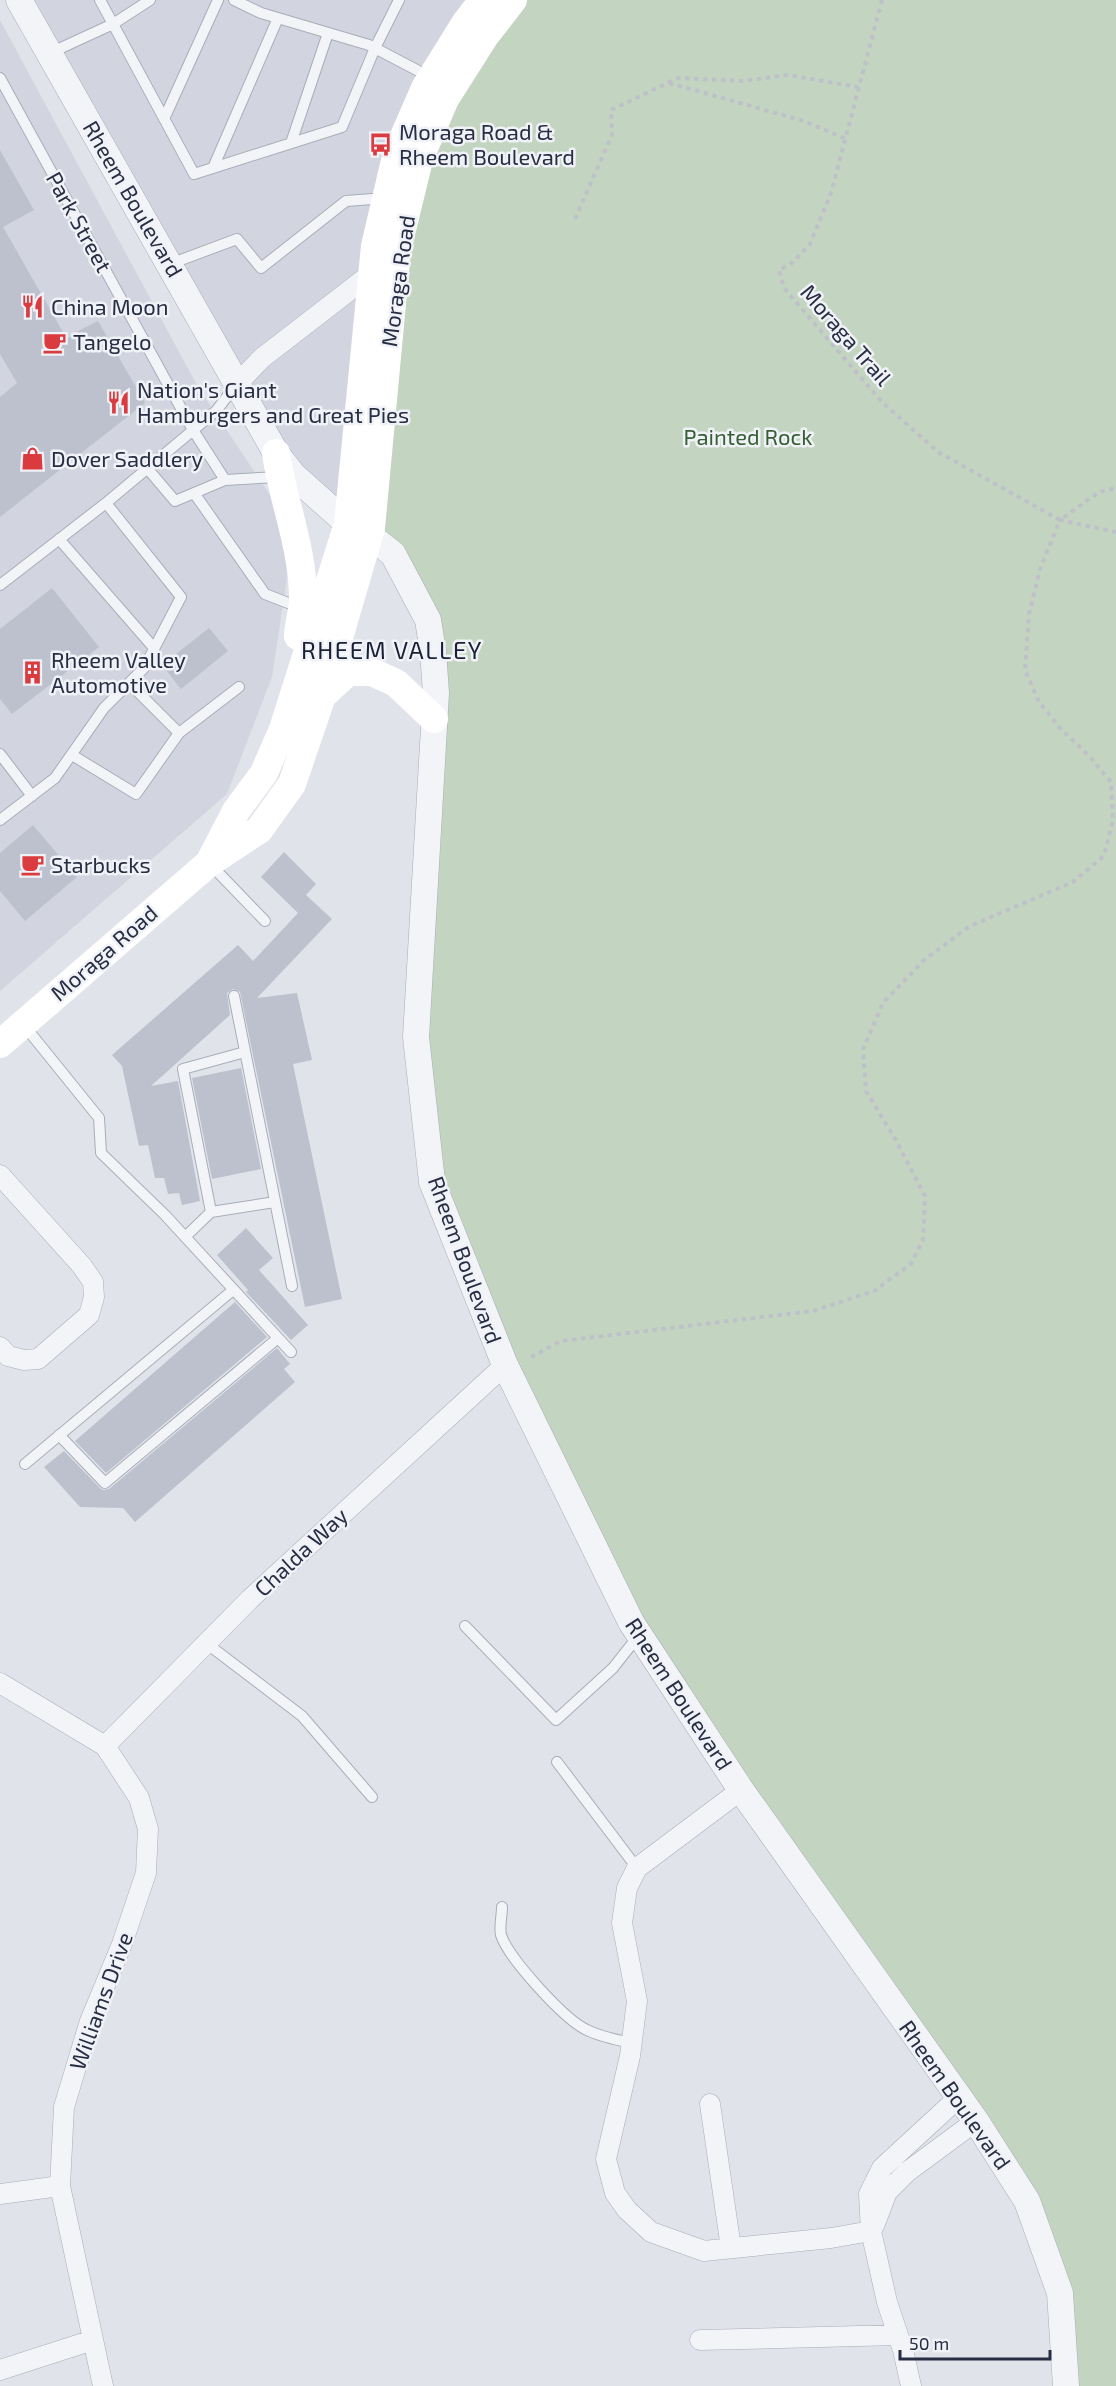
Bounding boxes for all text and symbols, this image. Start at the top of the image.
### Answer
street label: Rheem Boulevard [79,116,189,281]
place label: Moraga Road & Rheem Boulevard [399,118,575,169]
bus stop icon: Moraga Road & Rheem Boulevard [368,132,394,158]
street label: Park Street [42,167,118,276]
street label: Moraga Road [375,213,419,348]
street label: Moraga Trail [796,279,898,390]
place label: China Moon [51,293,169,319]
restaurant icon: China Moon [20,294,46,320]
place label: Tangelo [73,328,152,354]
cafe icon: Tangelo [42,329,68,355]
place label: Nation's Giant Hamburgers and Great Pies [137,376,409,427]
restaurant icon: Nation's Giant Hamburgers and Great Pies [106,390,132,416]
park label: Painted Rock [684,423,812,449]
place label: Dover Saddlery [51,445,203,471]
shop icon: Dover Saddlery [20,446,46,472]
district label: RHEEM VALLEY [301,635,483,664]
place label: Rheem Valley Automotive [51,646,186,697]
building icon: Rheem Valley Automotive [20,660,46,686]
place label: Starbucks [51,851,151,877]
cafe icon: Starbucks [20,852,46,878]
street label: Moraga Road [45,899,162,1006]
street label: Rheem Boulevard [424,1173,508,1347]
street label: Chalda Way [248,1501,352,1601]
street label: Rheem Boulevard [621,1613,739,1774]
street label: Williams Drive [63,1928,137,2073]
street label: Rheem Boulevard [895,2015,1017,2174]
scale bar [900,2323,1050,2361]
text: 50 m [909,2332,949,2354]

